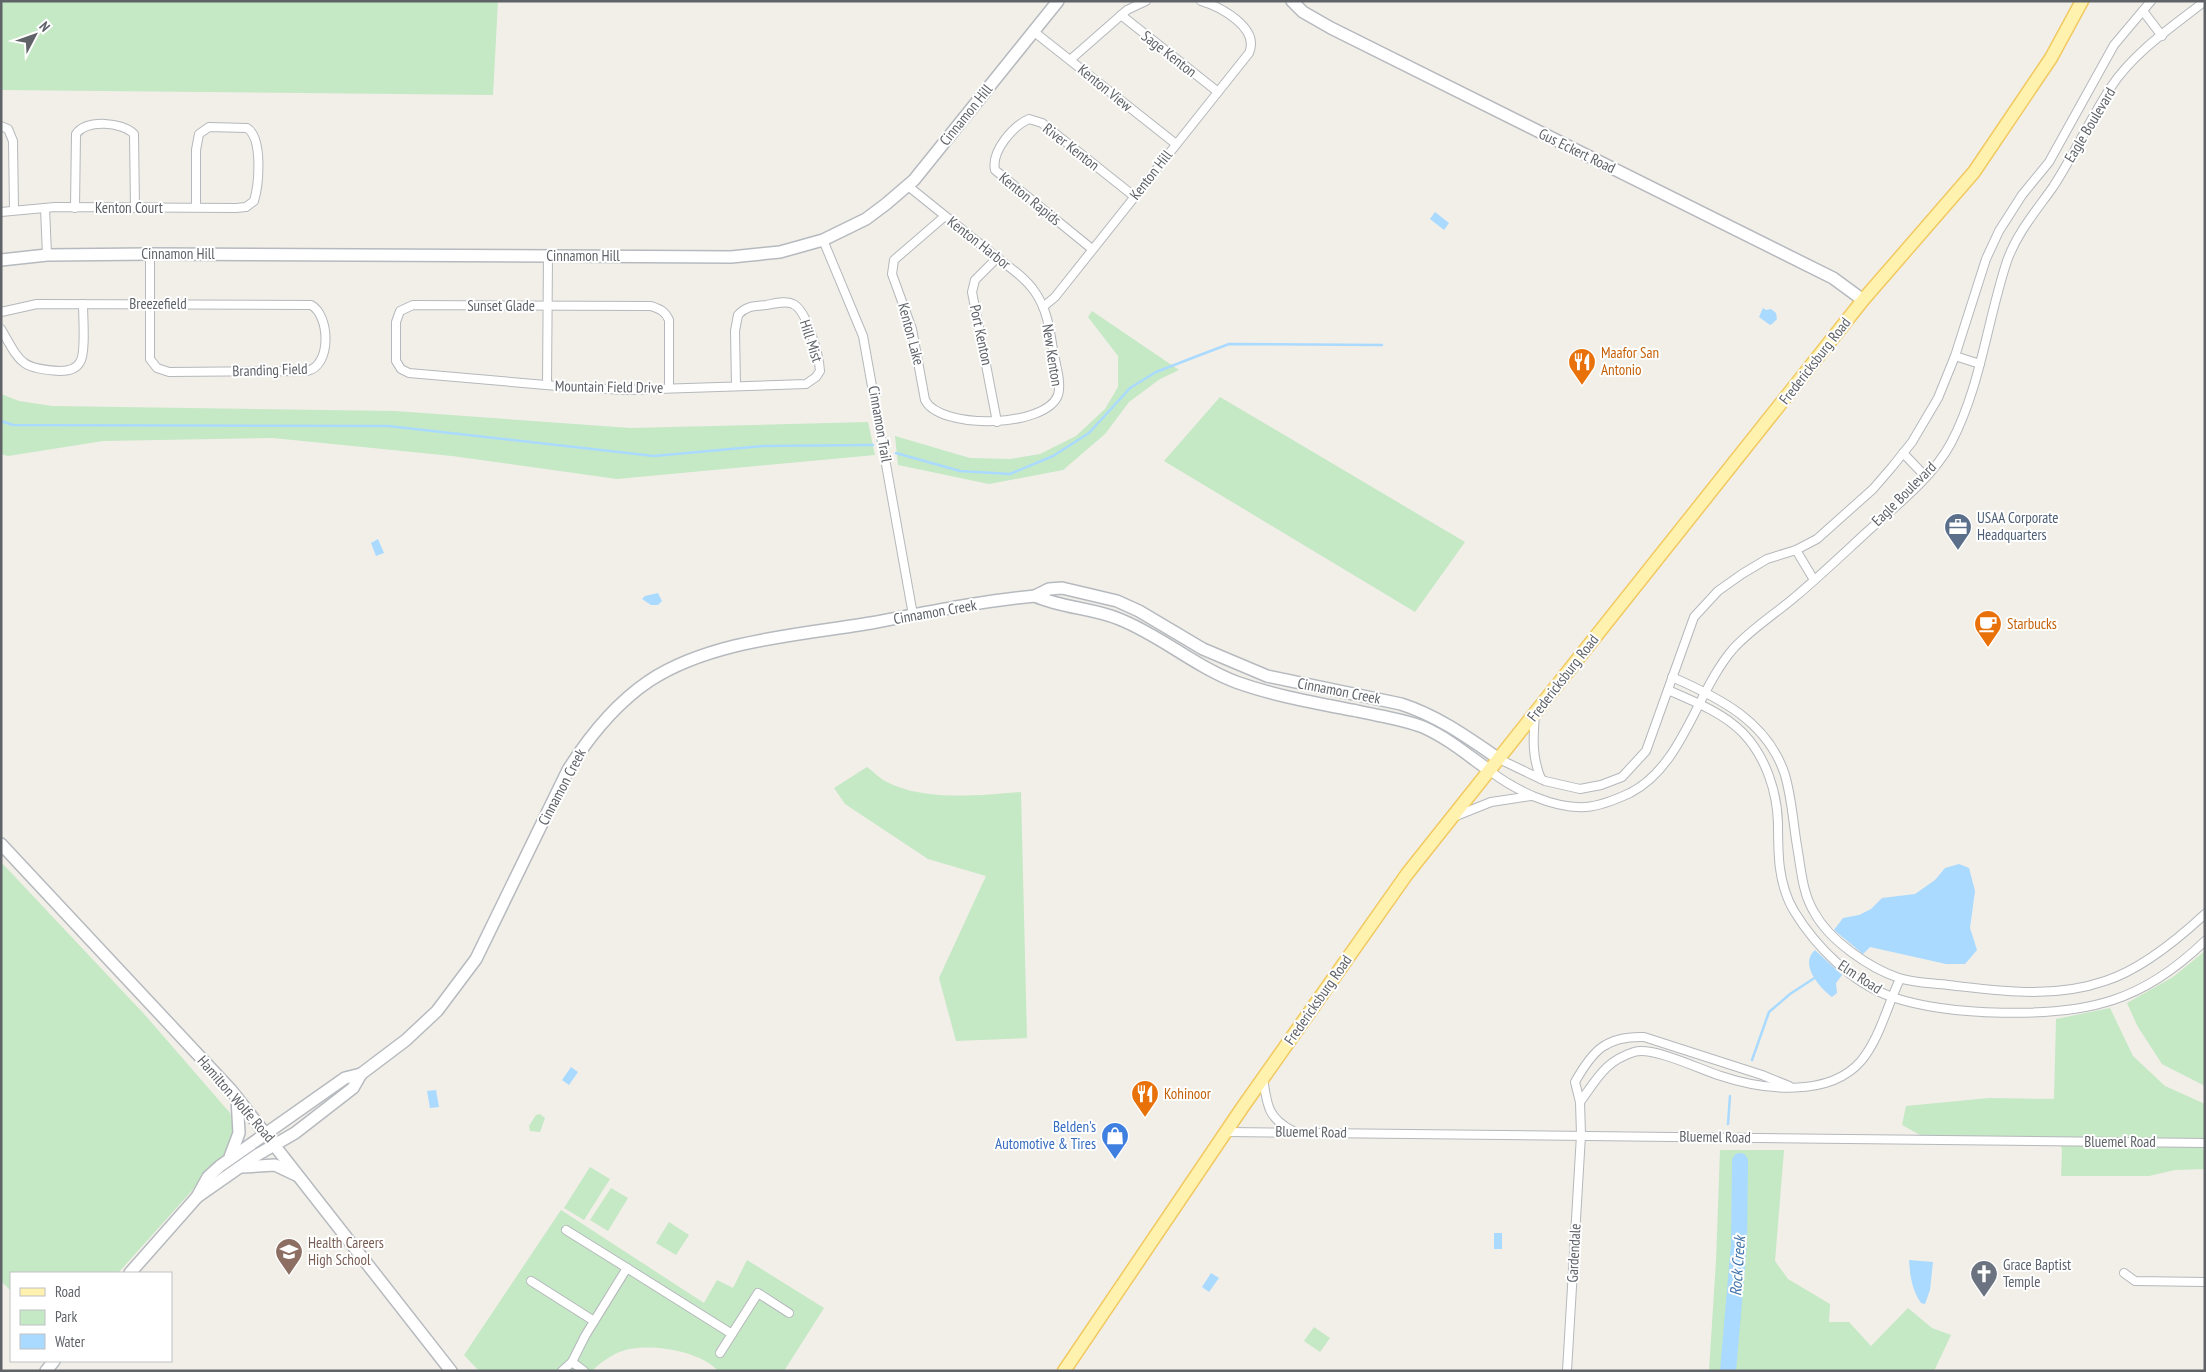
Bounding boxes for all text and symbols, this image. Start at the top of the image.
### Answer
north arrow [10,10,60,60]
text: N [36,18,54,35]
street label: Sage Kenton [1138,26,1201,81]
street label: Kenton View [1074,60,1137,115]
street label: Cinnamon Hill [935,80,996,149]
street label: Eagle Boulevard [2060,84,2119,166]
street label: River Kenton [1039,119,1103,175]
street label: Gus Eckert Road [1536,124,1619,177]
street label: Kenton Hill [1125,146,1176,203]
street label: Kenton Rapids [995,168,1065,229]
street label: Kenton Court [95,198,163,217]
street label: Kenton Harbor [944,212,1015,274]
street label: Cinnamon Hill [141,244,215,263]
street label: Cinnamon Hill [546,246,620,265]
street label: Breezefield [129,294,187,313]
street label: Sunset Glade [467,296,535,315]
street label: Kenton Lake [894,301,929,367]
street label: Port Kenton [966,303,997,367]
street label: Fredericksburg Road [1775,313,1854,408]
street label: Hill Mist [796,317,827,364]
street label: New Kenton [1038,323,1067,387]
place label: Maafor San Antonio [1601,343,1659,379]
restaurant icon: Maafor San Antonio [1567,347,1597,386]
street label: Branding Field [232,359,308,380]
street label: Mountain Field Drive [555,376,663,397]
street label: Cinnamon Trail [864,384,897,464]
street label: Eagle Boulevard [1867,457,1940,530]
place label: USAA Corporate Headquarters [1977,508,2058,544]
office icon: USAA Corporate Headquarters [1943,512,1973,551]
street label: Cinnamon Creek [892,595,978,628]
cafe icon: Starbucks [1973,609,2003,648]
place label: Starbucks [2007,614,2057,633]
street label: Fredericksburg Road [1523,630,1602,725]
street label: Cinnamon Creek [1296,673,1382,708]
street label: Cinnamon Creek [533,745,590,828]
street label: Fredericksburg Road [1280,951,1356,1048]
street label: Elm Road [1835,955,1886,998]
street label: Hamilton Wolfe Road [194,1051,279,1146]
restaurant icon: Kohinoor [1130,1079,1160,1118]
place label: Kohinoor [1164,1084,1212,1103]
place label: Belden's Automotive & Tires [995,1117,1096,1153]
shop icon: Belden's Automotive & Tires [1100,1121,1130,1160]
street label: Bluemel Road [1275,1121,1347,1142]
street label: Bluemel Road [1679,1126,1751,1147]
street label: Bluemel Road [2084,1132,2156,1151]
street label: Gardendale [1562,1223,1585,1283]
place label: Health Careers High School [308,1233,384,1269]
water label: Rock Creek [1725,1234,1749,1296]
school or university icon: Health Careers High School [274,1237,304,1276]
place label: Grace Baptist Temple [2003,1255,2071,1291]
church icon: Grace Baptist Temple [1969,1259,1999,1298]
legend [10,1272,172,1362]
text: Road [55,1282,81,1301]
text: Park [55,1307,77,1326]
text: Water [55,1332,86,1351]

